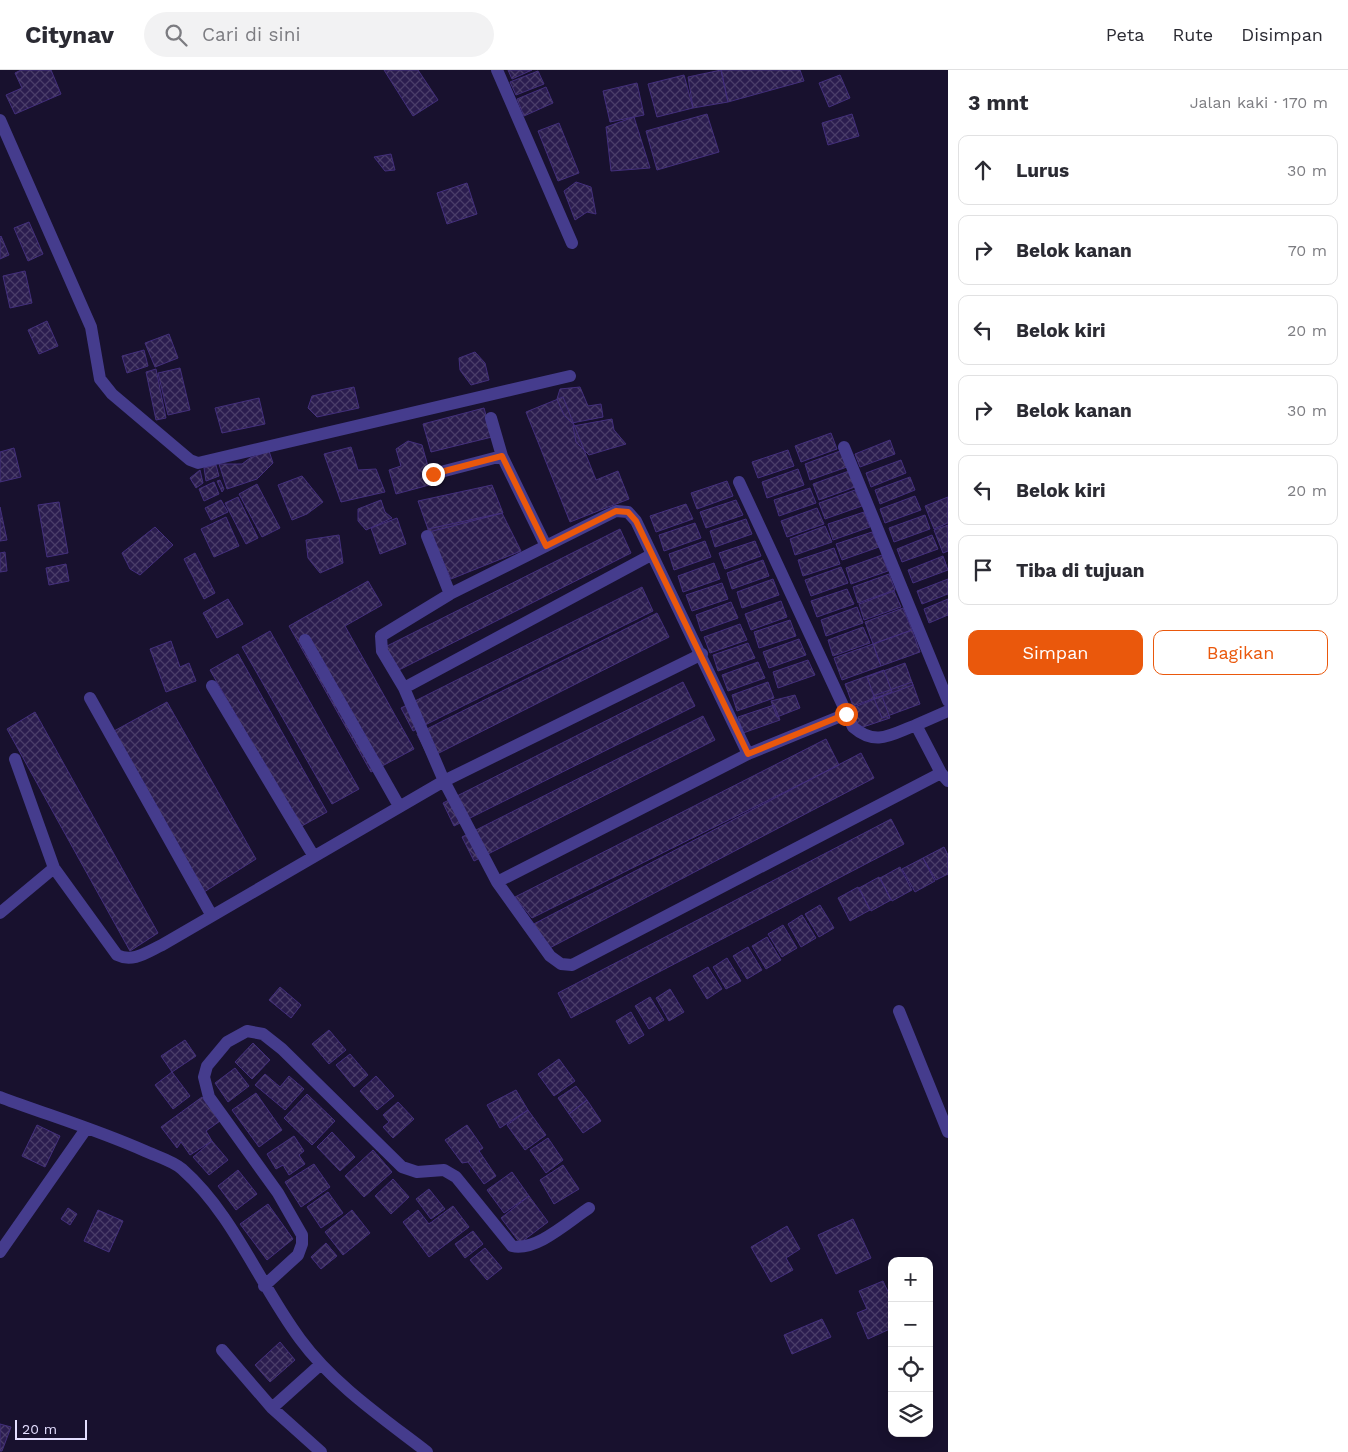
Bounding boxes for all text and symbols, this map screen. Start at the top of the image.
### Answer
search box [144,12,494,57]
text: Citynav [25,21,114,49]
icon: search [162,21,190,49]
text: Cari di sini [202,23,300,46]
text: Peta [1106,24,1144,45]
text: Rute [1172,24,1213,45]
text: Disimpan [1241,24,1323,45]
text: 3 mnt [968,90,1028,115]
text: Jalan kaki · 170 m [1190,93,1328,112]
icon: ahead [969,156,997,184]
text: Lurus [1016,159,1069,182]
text: 30 m [1287,161,1327,180]
icon: right [969,236,997,264]
text: Belok kanan [1016,239,1132,262]
text: 70 m [1288,241,1327,260]
icon: left [969,316,997,344]
text: Belok kiri [1016,319,1106,342]
text: 20 m [1287,321,1327,340]
icon: right [969,396,997,424]
text: Belok kanan [1016,399,1132,422]
text: 30 m [1287,401,1327,420]
route end [422,463,445,486]
icon: left [969,476,997,504]
text: Belok kiri [1016,479,1106,502]
text: 20 m [1287,481,1327,500]
icon: arrive [969,556,997,584]
text: Tiba di tujuan [1016,559,1145,582]
button: Simpan [968,630,1143,675]
button: Bagikan [1153,630,1328,675]
route start [835,703,858,726]
map controls [888,1257,933,1437]
button: + [888,1257,933,1302]
button: − [888,1302,933,1347]
button: locate [888,1347,933,1392]
button: layers [888,1392,933,1437]
scale bar [15,1417,88,1440]
text: 20 m [22,1421,57,1437]

